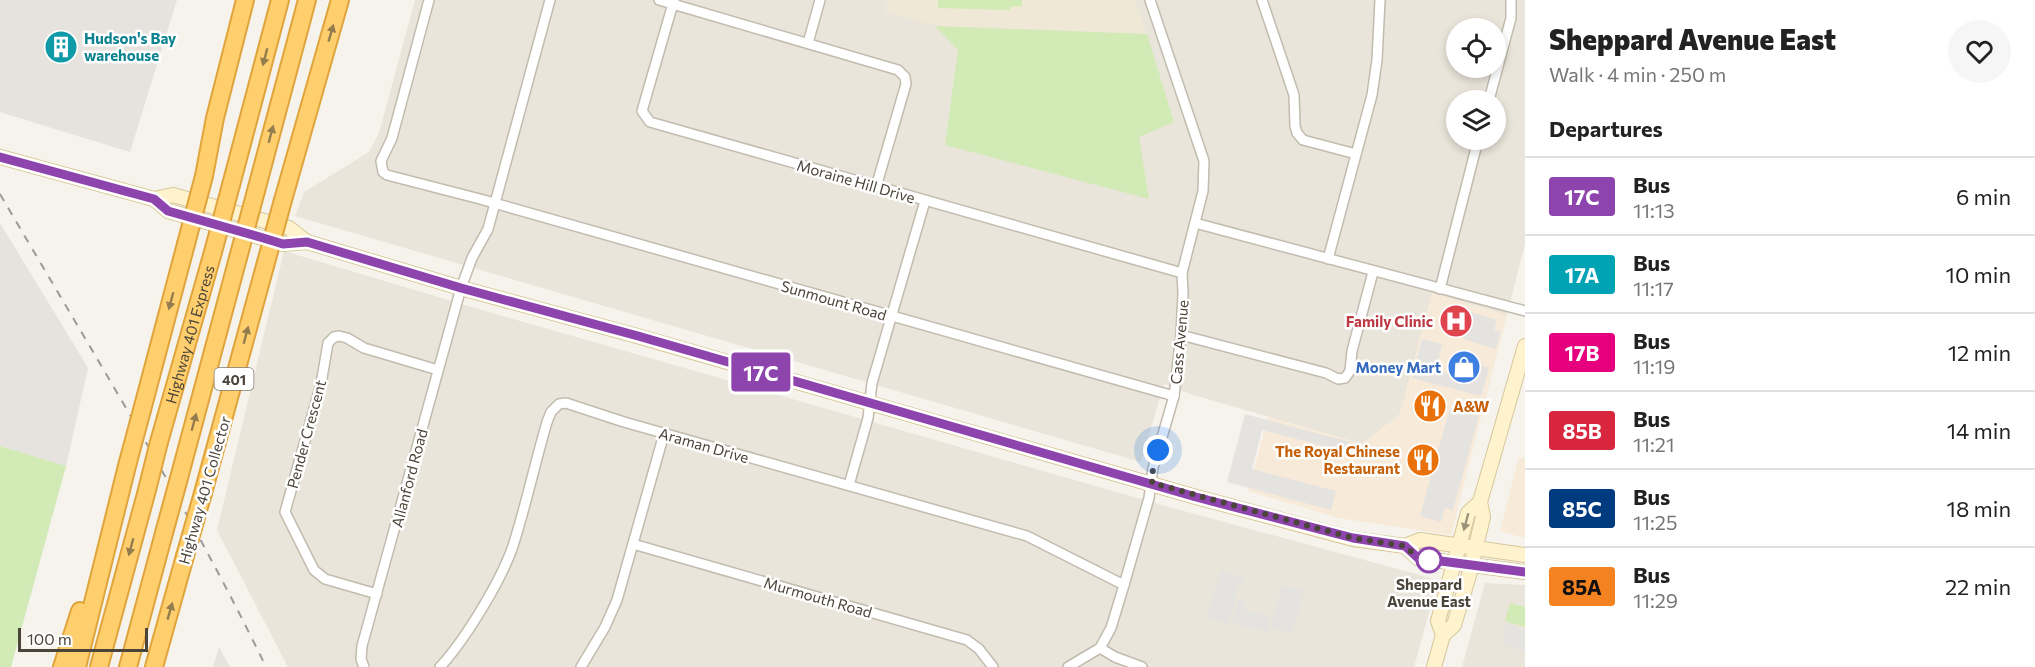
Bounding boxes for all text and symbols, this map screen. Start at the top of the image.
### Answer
map controls [1446,18,1506,150]
button: locate [1446,18,1506,78]
button: heart [1948,20,2011,83]
text: Sheppard Avenue East [1549,22,1836,56]
one-way arrow [327,24,336,42]
building icon: Hudson's Bay warehouse [43,29,79,65]
place label: Hudson's Bay warehouse [84,29,177,64]
one-way arrow [259,47,269,66]
text: Walk · 4 min · 250 m [1549,62,1726,86]
button: layers [1446,90,1506,150]
text: Departures [1549,115,1663,142]
one-way arrow [267,125,277,144]
street label: Moraine Hill Drive [795,156,917,206]
text: Bus [1633,171,1670,198]
text: 6 min [1956,183,2011,210]
text: 17C [1564,184,1600,209]
text: 11:13 [1633,198,1675,222]
text: Bus [1633,249,1670,276]
text: 10 min [1946,261,2011,288]
text: 17A [1565,262,1599,287]
street label: Highway 401 Express [161,263,218,406]
street label: Sunmount Road [779,276,889,324]
text: 11:17 [1633,276,1674,300]
one-way arrow [166,292,175,310]
street label: Cass Avenue [1166,299,1192,385]
hospital icon: Family Clinic [1438,303,1474,339]
place label: Family Clinic [1346,312,1433,330]
one-way arrow [242,326,252,344]
text: Bus [1633,327,1670,354]
text: 12 min [1948,339,2011,366]
text: 17B [1565,340,1599,365]
shop icon: Money Mart [1446,349,1482,385]
line badge: 17C [726,352,795,392]
text: 11:19 [1633,354,1676,378]
place label: Money Mart [1356,358,1441,376]
text: 17C [743,360,779,385]
road number: 401 [214,368,254,390]
street label: Pender Crescent [283,378,329,490]
restaurant icon: A&W [1412,388,1448,424]
place label: A&W [1453,397,1490,415]
text: Bus [1633,405,1670,432]
one-way arrow [190,413,200,431]
street label: Highway 401 Collector [174,414,234,566]
text: 14 min [1947,417,2011,444]
text: 85B [1562,418,1602,443]
street label: Araman Drive [657,424,751,466]
street label: Allanford Road [387,427,431,529]
text: 11:21 [1633,432,1674,456]
your location [1143,435,1173,465]
place label: The Royal Chinese Restaurant [1275,442,1400,477]
restaurant icon: The Royal Chinese Restaurant [1405,442,1441,478]
text: Bus [1633,483,1670,510]
text: 18 min [1947,495,2011,522]
text: 85C [1562,496,1602,521]
text: 11:25 [1633,510,1677,534]
one-way arrow [1460,513,1470,531]
one-way arrow [126,537,136,556]
marker: Sheppard Avenue East [1416,547,1442,573]
text: Bus [1633,561,1670,588]
street label: Murmouth Road [762,573,874,621]
text: 22 min [1945,573,2011,600]
text: 85A [1562,574,1602,599]
place label: Sheppard Avenue East [1387,575,1471,610]
text: 11:29 [1633,588,1678,612]
one-way arrow [166,602,175,620]
scale bar [18,625,148,652]
text: 100 m [27,629,72,648]

